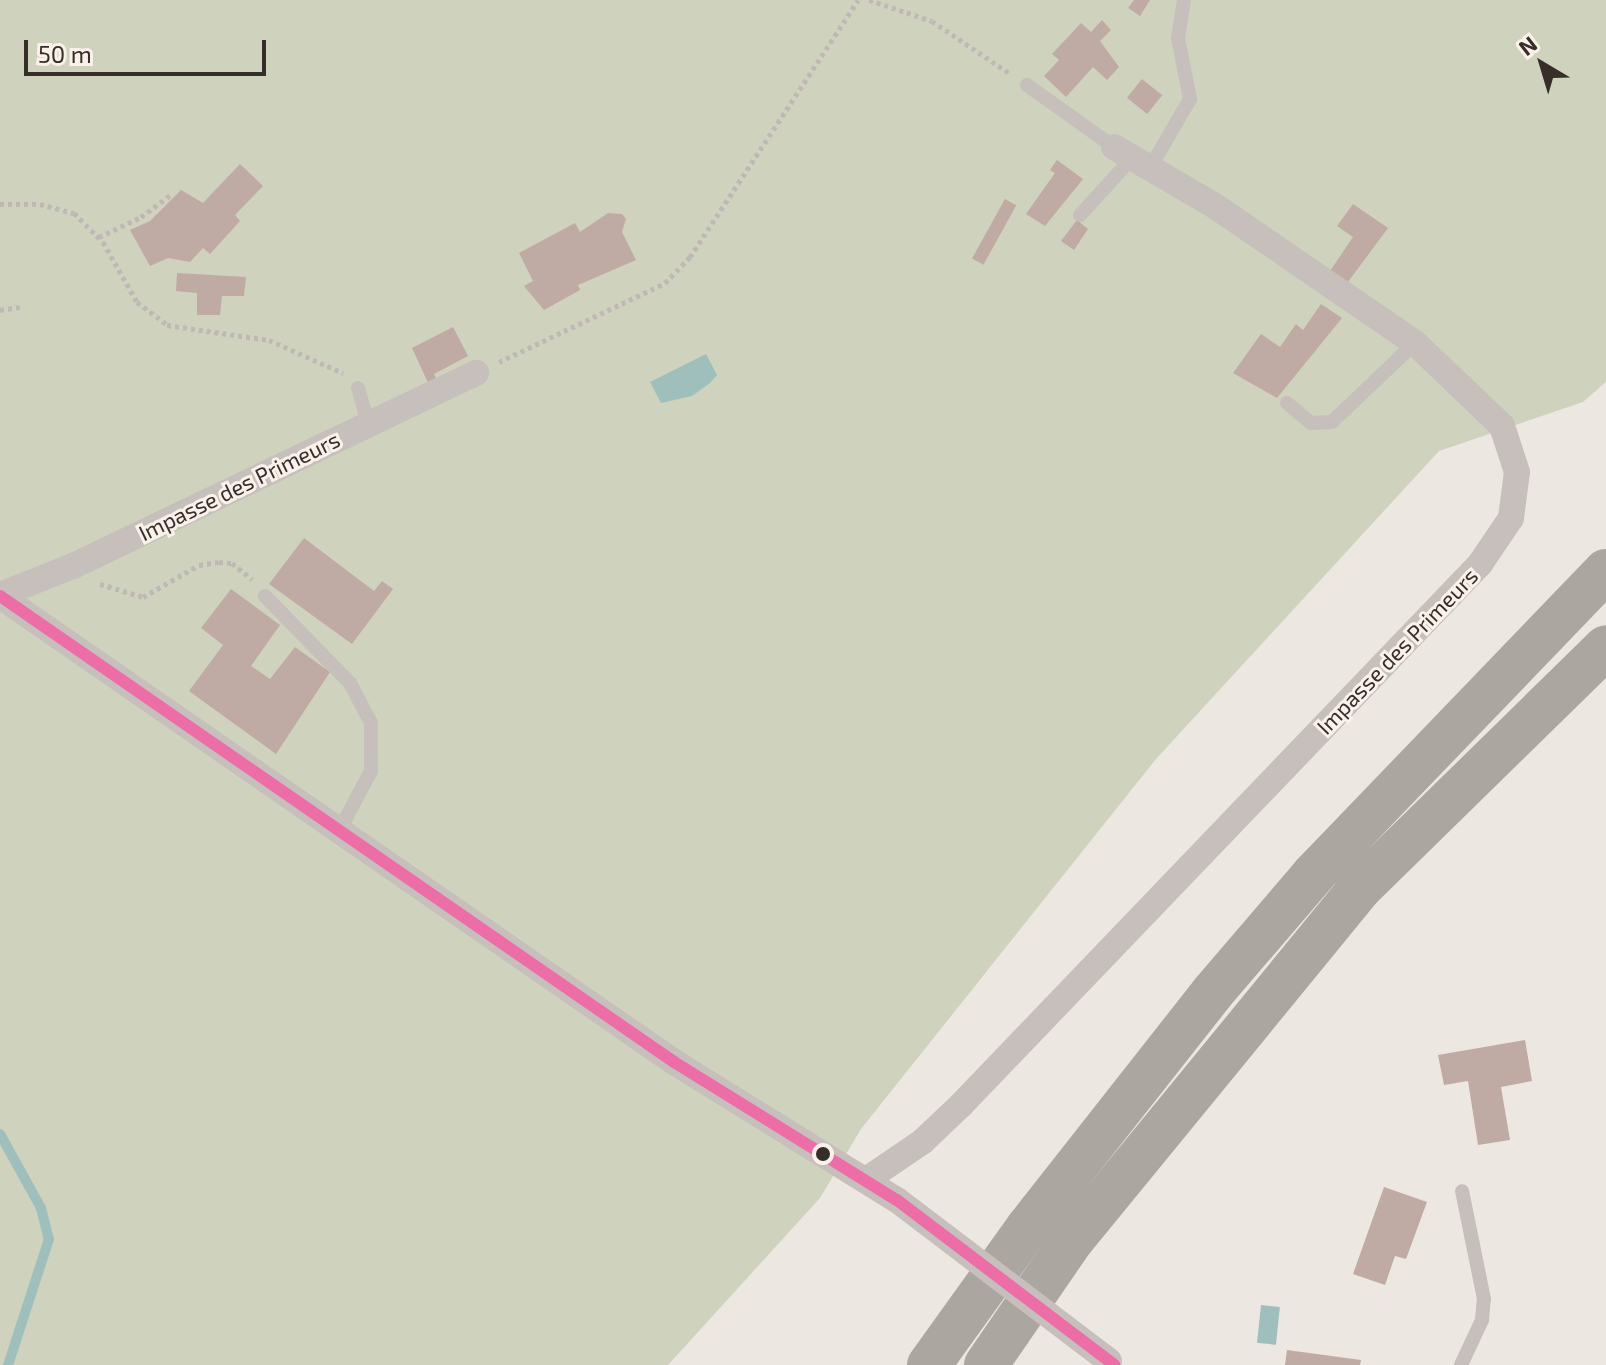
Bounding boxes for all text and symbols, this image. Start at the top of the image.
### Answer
scale bar [28,24,270,74]
north arrow [1502,24,1582,104]
text: N [1513,30,1541,60]
text: 50 m [38,39,92,68]
street label: Impasse des Primeurs [134,426,344,546]
street label: Impasse des Primeurs [1311,563,1483,739]
unlabelled marker [815,1146,831,1162]

